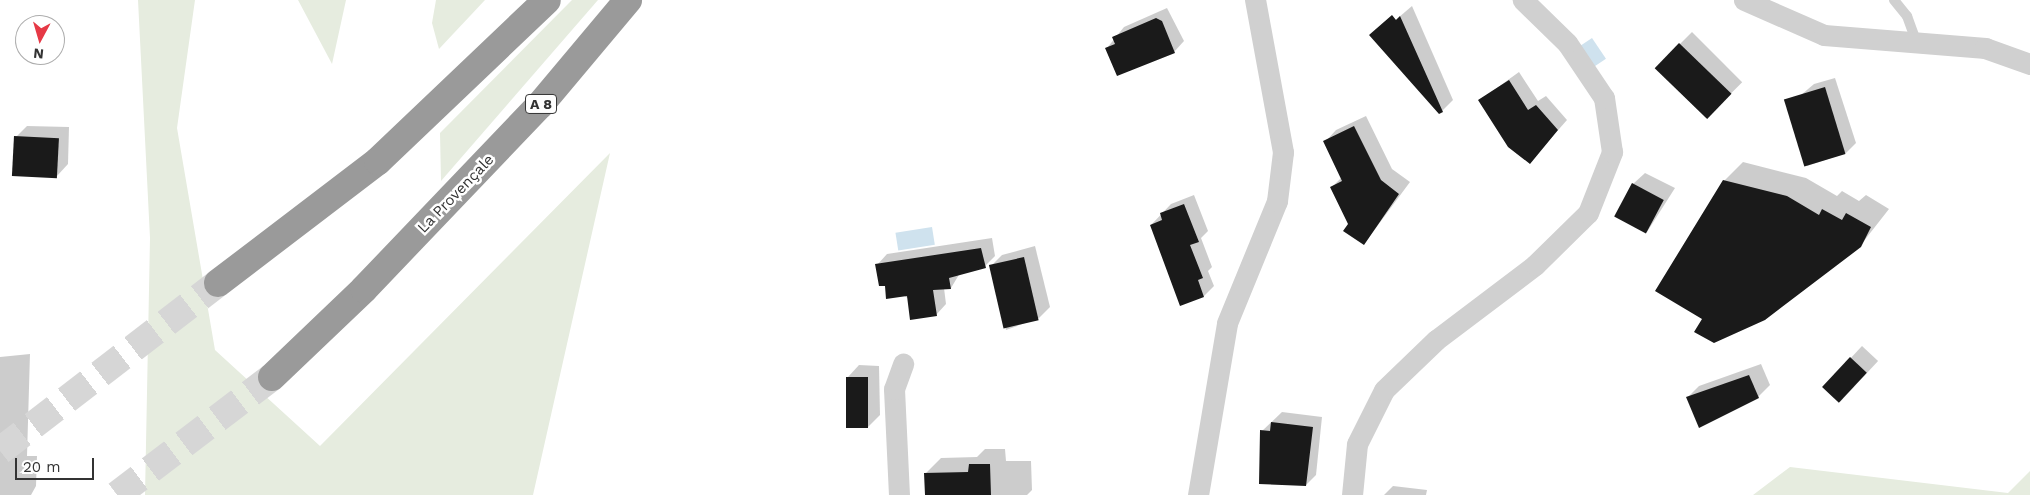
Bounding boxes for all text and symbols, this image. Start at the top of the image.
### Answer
north arrow [15,15,65,65]
text: N [33,45,45,62]
road number: A 8 [525,92,557,116]
street label: La Provençale [414,151,498,237]
scale bar [18,448,96,480]
text: 20 m [23,458,61,476]

